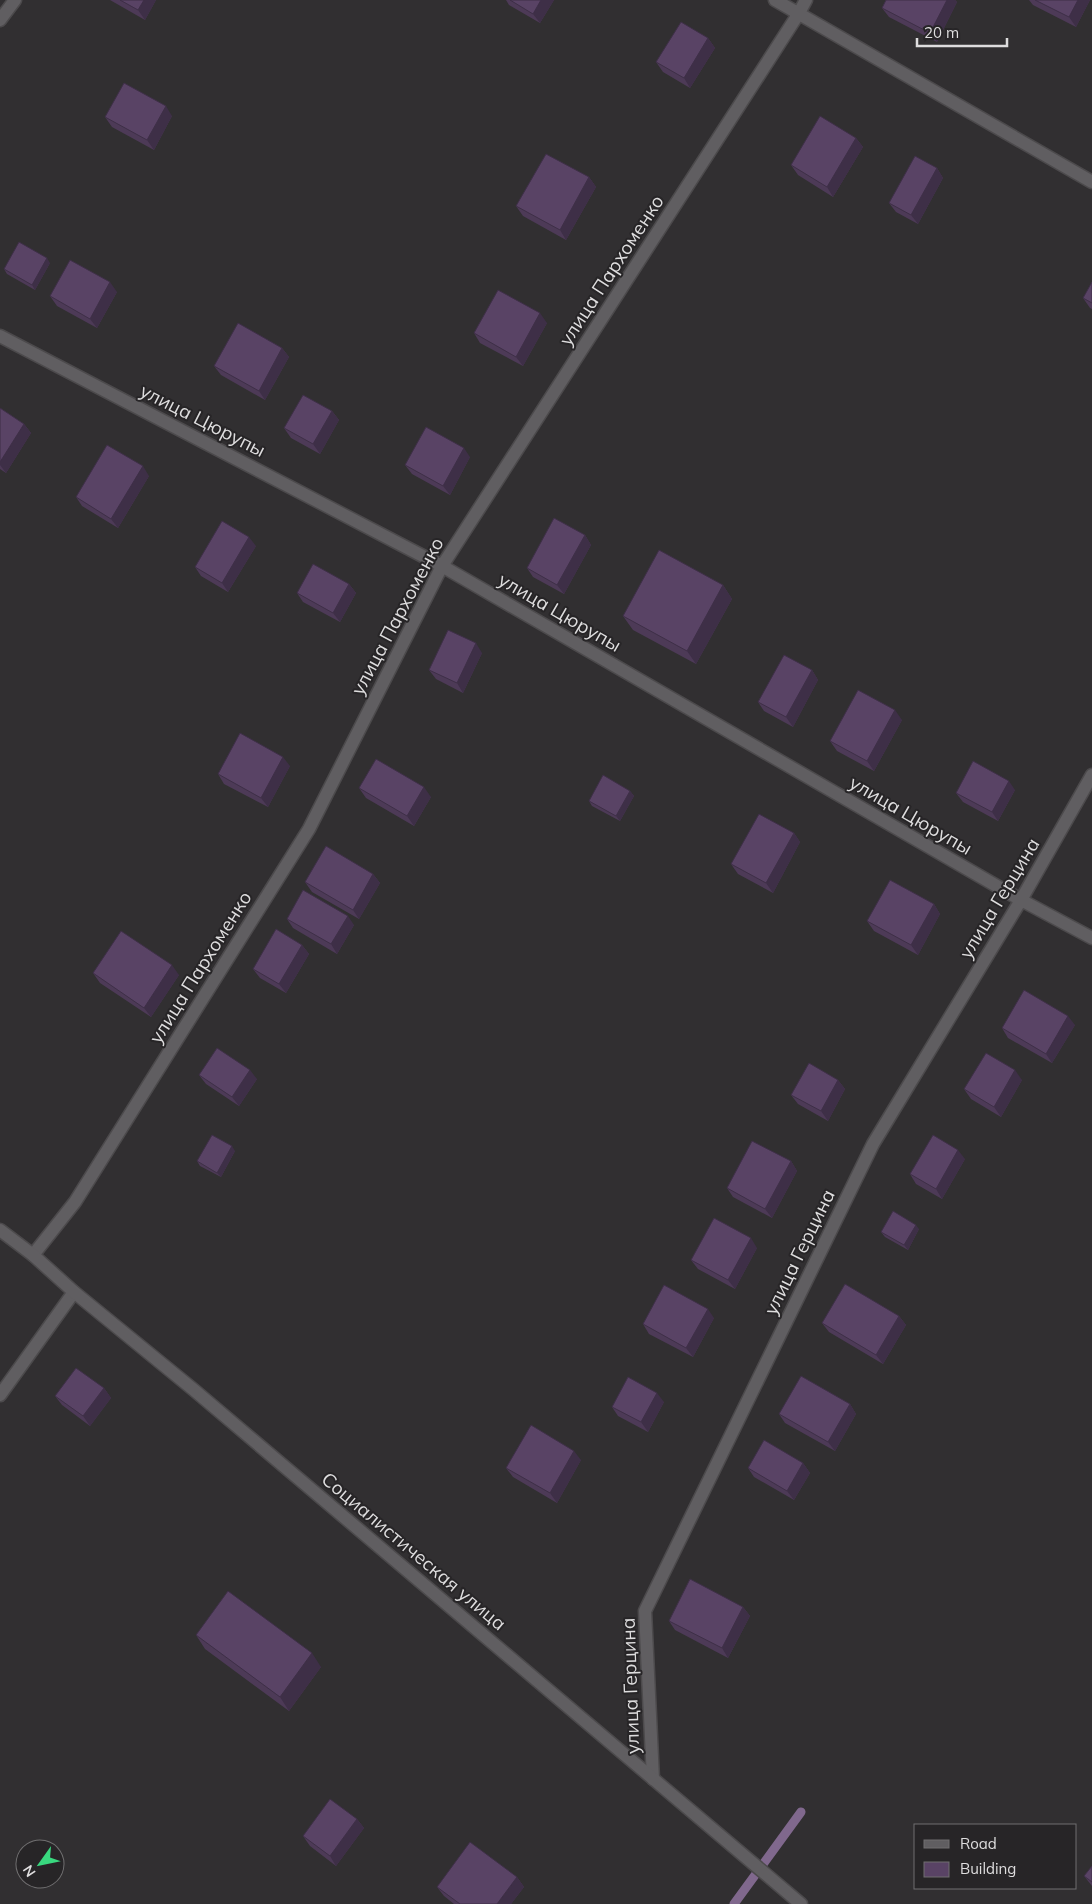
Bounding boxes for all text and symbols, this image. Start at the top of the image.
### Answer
scale bar [917,15,1007,47]
text: 20 m [924,23,959,42]
street label: улица Пархоменко [553,190,669,350]
street label: улица Цюрупы [136,378,270,462]
street label: улица Пархоменко [345,533,449,699]
street label: улица Цюрупы [494,567,626,657]
street label: улица Цюрупы [845,770,977,860]
street label: улица Герцина [954,833,1044,963]
street label: улица Пархоменко [143,886,257,1048]
street label: улица Герцина [758,1185,840,1319]
street label: Социалистическая улица [317,1467,511,1635]
street label: улица Герцина [616,1617,644,1755]
legend [914,1824,1077,1889]
text: Road [960,1834,997,1853]
north arrow [15,1839,65,1889]
text: Building [960,1859,1016,1878]
text: N [19,1862,40,1880]

